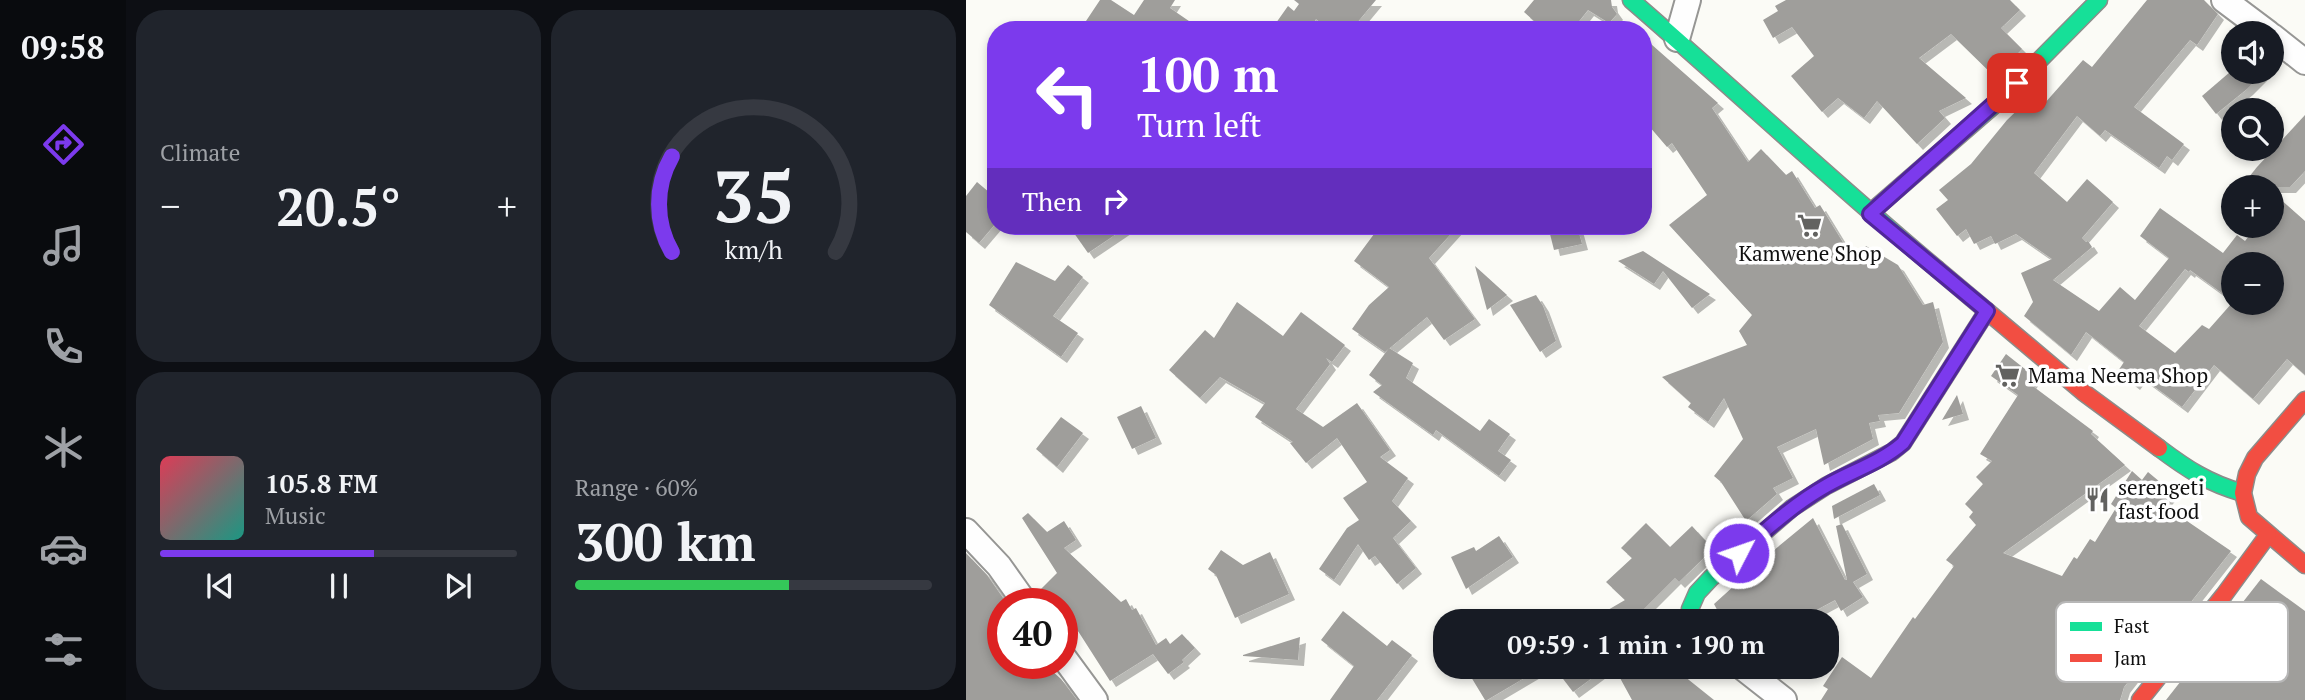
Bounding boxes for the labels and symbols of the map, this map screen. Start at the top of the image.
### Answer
pin [1987,53,2047,113]
supermarket icon: Kamwene Shop [1796,211,1824,239]
place label: Kamwene Shop [1738,239,1882,267]
place label: Mama Neema Shop [2028,361,2208,389]
supermarket icon: Mama Neema Shop [1994,362,2022,390]
place label: serengeti fast food [2118,473,2204,525]
restaurant icon: serengeti fast food [2084,486,2112,514]
position arrow [1702,516,1776,590]
speed limit sign: 40 [987,588,1078,679]
legend [2056,602,2288,682]
text: Fast [2114,613,2149,638]
text: Jam [2114,645,2147,670]

